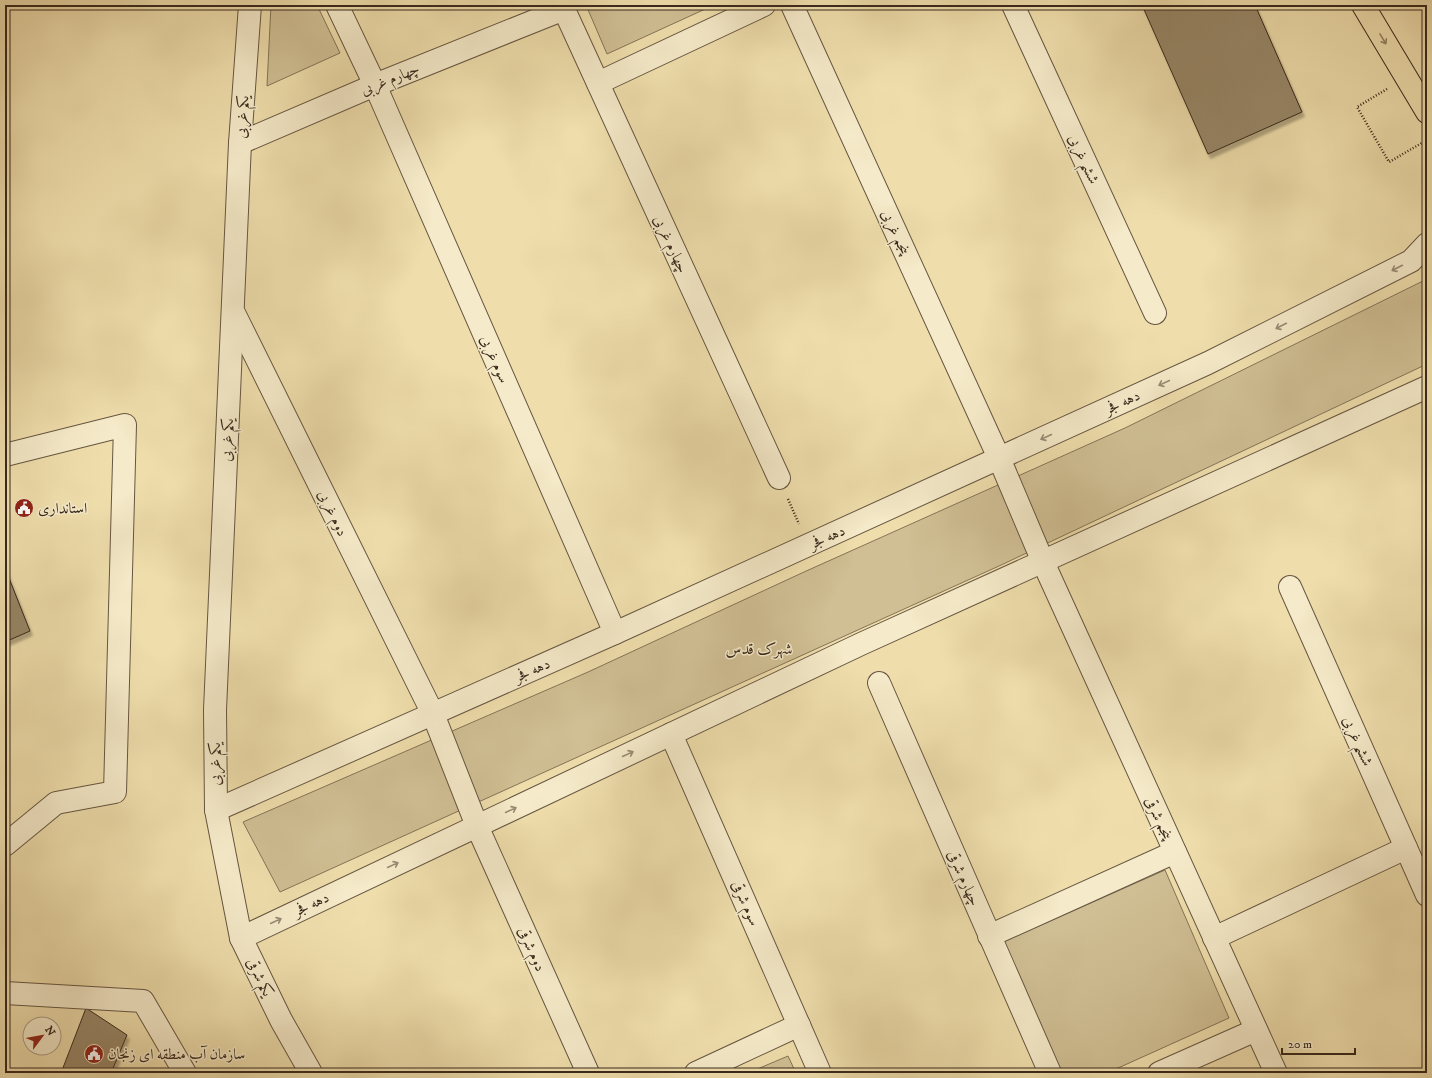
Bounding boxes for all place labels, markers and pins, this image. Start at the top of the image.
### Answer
public building icon: استانداری [13,497,35,519]
place label: استانداری [38,499,87,518]
public building icon: سازمان آب منطقه ای زنجان [83,1043,105,1065]
place label: سازمان آب منطقه ای زنجان [108,1045,245,1064]

